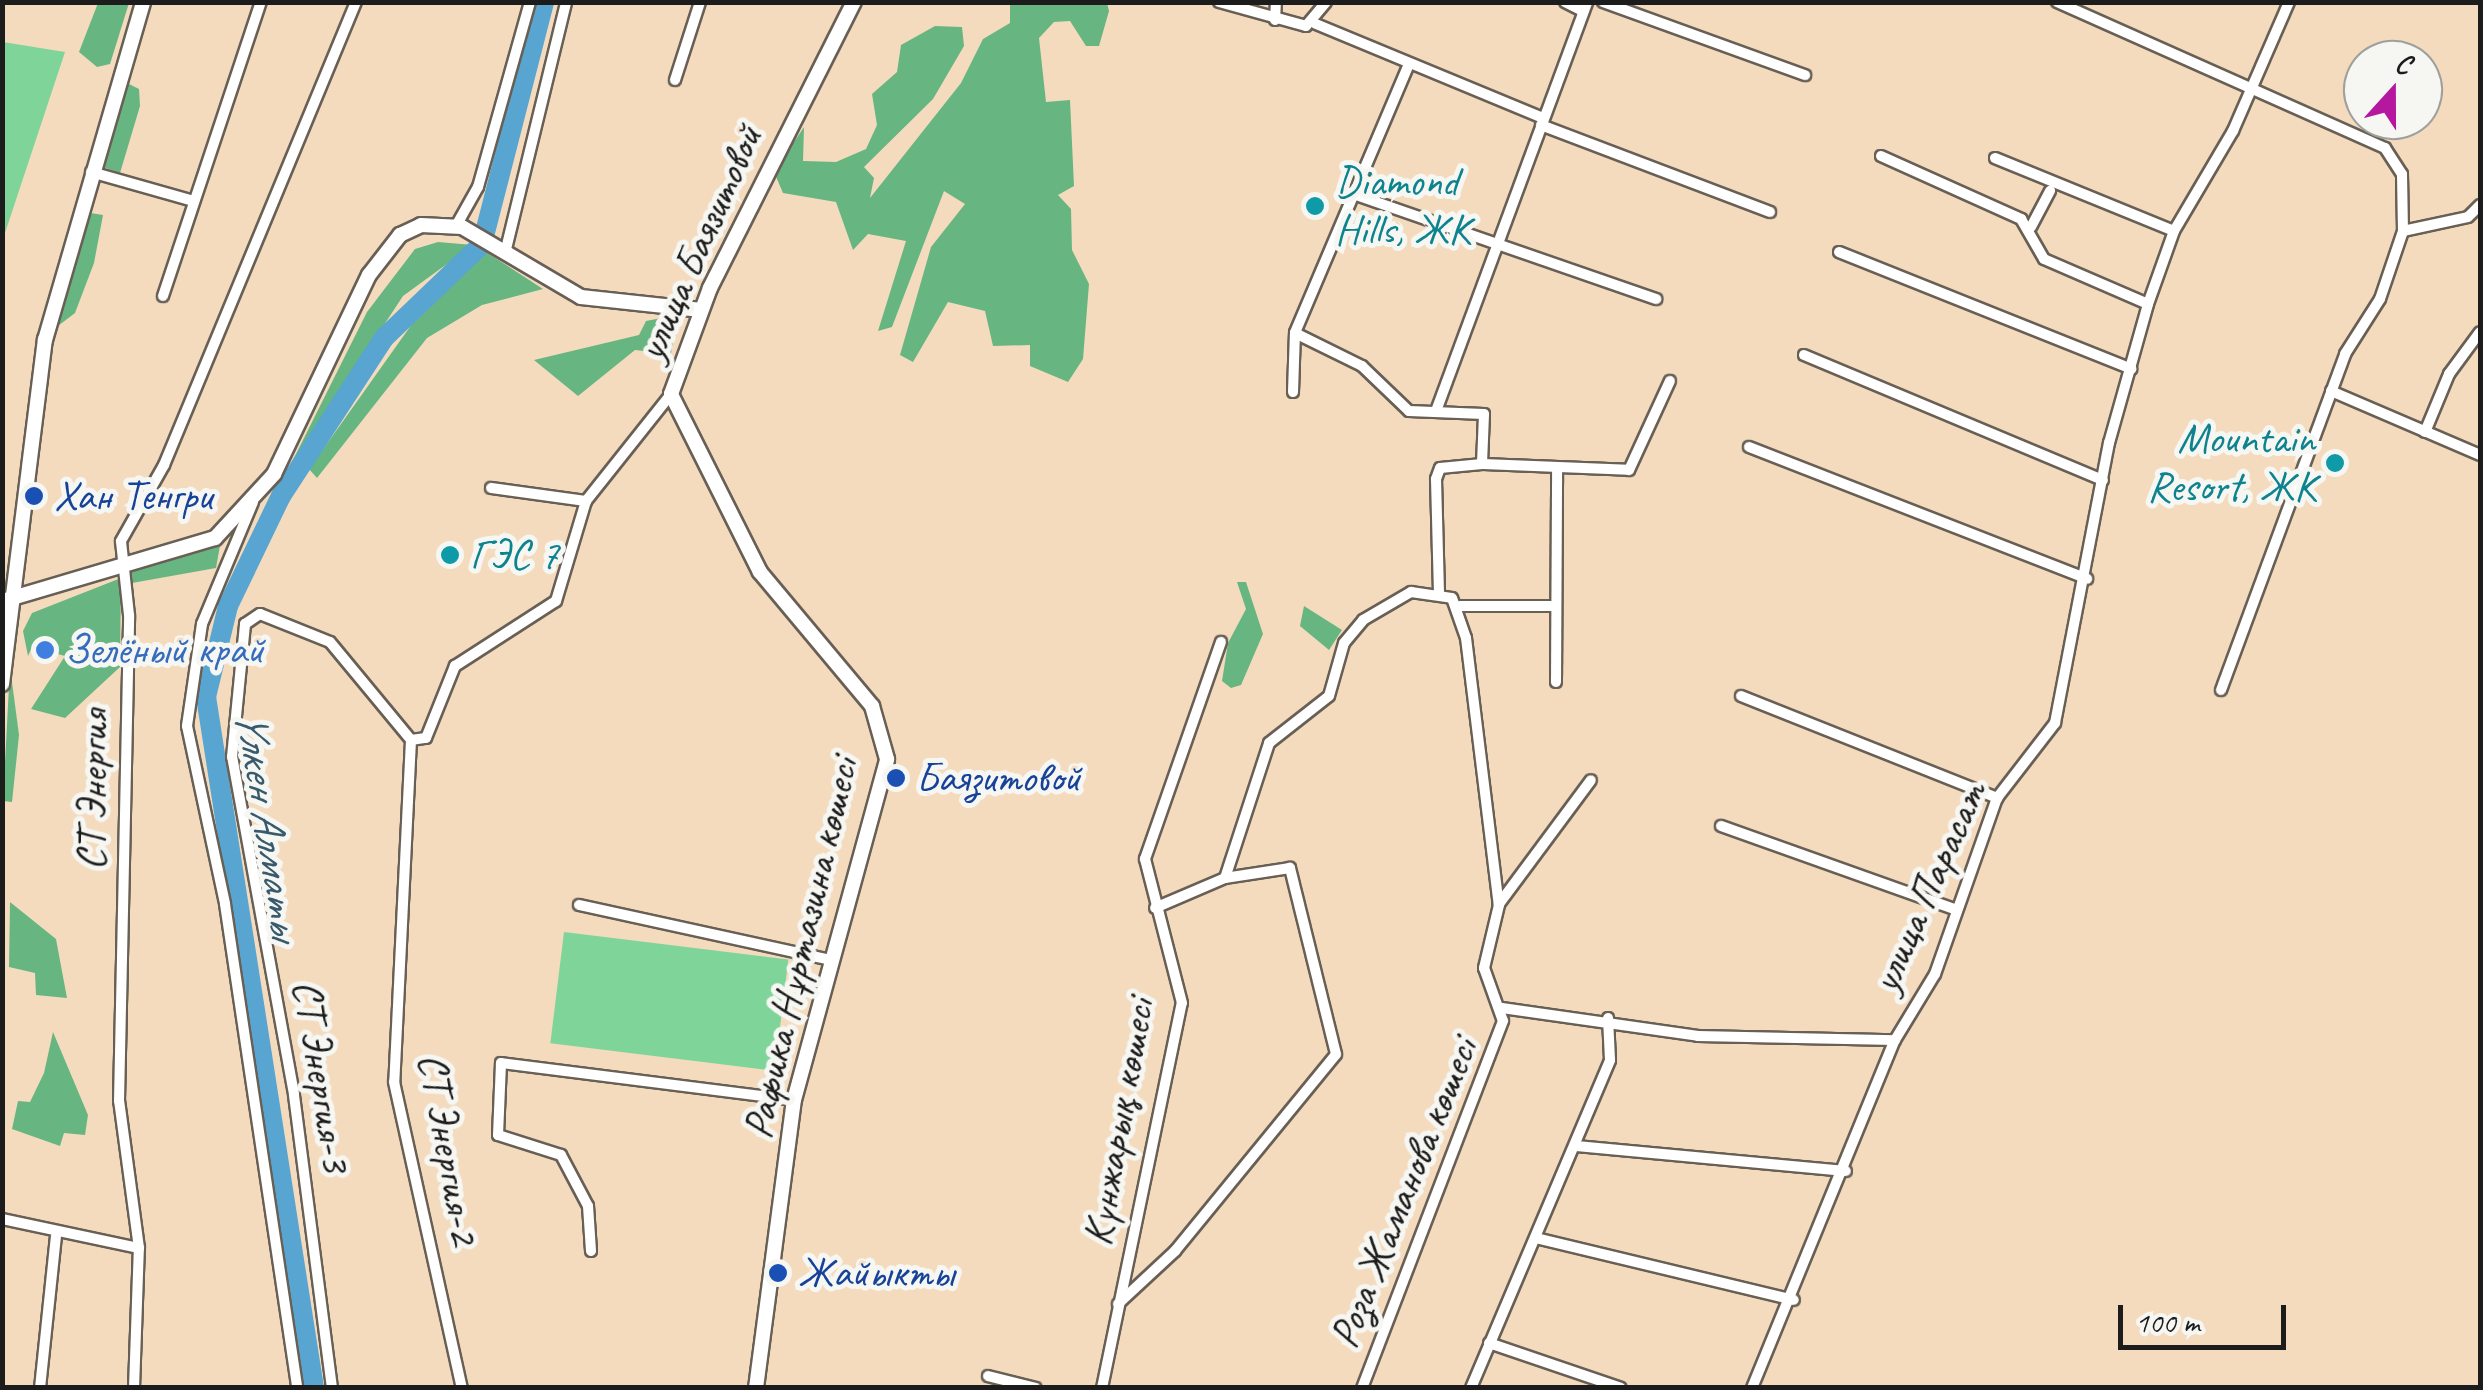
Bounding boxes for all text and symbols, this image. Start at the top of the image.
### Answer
north arrow [2343,40,2443,140]
text: С [2391,45,2416,82]
street label: улица Баязитовой [625,116,775,370]
place label: Diamond Hills, ЖК [1335,157,1469,255]
marker: Diamond Hills, ЖК [1304,195,1326,217]
place label: Mountain Resort, ЖК [2147,414,2315,512]
marker: Mountain Resort, ЖК [2324,452,2346,474]
place label: Хан Тенгри [54,471,214,521]
marker: Хан Тенгри [23,485,45,507]
place label: ГЭС 7 [470,530,559,580]
marker: ГЭС 7 [439,544,461,566]
place label: Зелёный край [65,625,264,675]
marker: Зелёный край [34,639,56,661]
water label: Үлкен Алматы [223,705,313,943]
street label: СТ Энергия [66,709,120,871]
street label: Рафика Нұртазина көшесі [733,753,869,1143]
place label: Баязитовой [916,753,1081,803]
marker: Баязитовой [885,767,907,789]
street label: улица Парасат [1861,775,1997,999]
street label: СТ Энергия-3 [281,977,361,1175]
street label: Күнжарық көшесі [1072,995,1166,1249]
street label: Роза Жаманова көшесі [1319,1032,1489,1354]
street label: СТ Энергия-2 [406,1049,490,1249]
place label: Жайыкты [798,1248,954,1298]
marker: Жайыкты [767,1262,789,1284]
scale bar [2123,1285,2290,1347]
text: 100 m [2135,1303,2200,1341]

